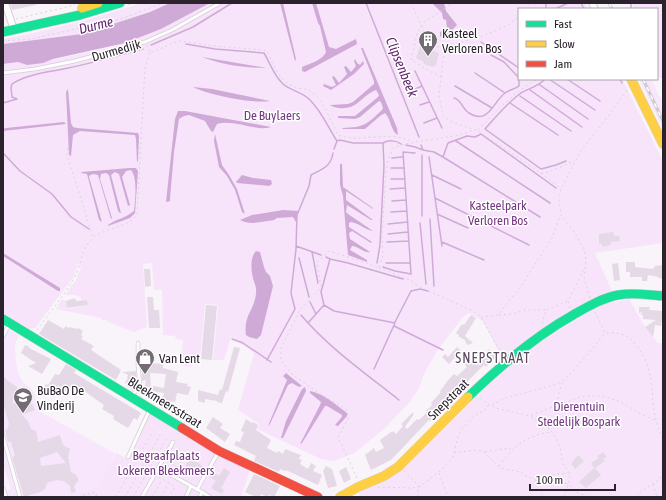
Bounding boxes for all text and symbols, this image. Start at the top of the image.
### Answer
legend [518,8,658,80]
water label: Durme [77,13,115,37]
text: Fast [554,17,572,31]
place label: Kasteel Verloren Bos [442,26,502,56]
building icon: Kasteel Verloren Bos [417,29,439,57]
water label: Clipsenbeek [383,35,422,100]
street label: Durmedijk [90,36,143,65]
text: Slow [554,37,575,51]
text: Jam [554,57,572,71]
park label: De Buylaers [244,108,301,123]
park label: Kasteelpark Verloren Bos [468,198,528,228]
shop icon: Van Lent [134,347,156,375]
district label: SNEPSTRAAT [455,350,531,366]
place label: Van Lent [159,351,200,366]
street label: Bleekmeersstraat [125,374,205,431]
street label: Snepstraat [425,376,472,423]
place label: BuBaO De Vinderij [37,383,84,413]
school or university icon: BuBaO De Vinderij [12,386,34,414]
park label: Dierentuin Stedelijk Bospark [538,399,621,429]
park label: Begraafplaats Lokeren Bleekmeers [118,448,215,478]
scale bar [530,466,615,492]
text: 100 m [536,473,563,487]

